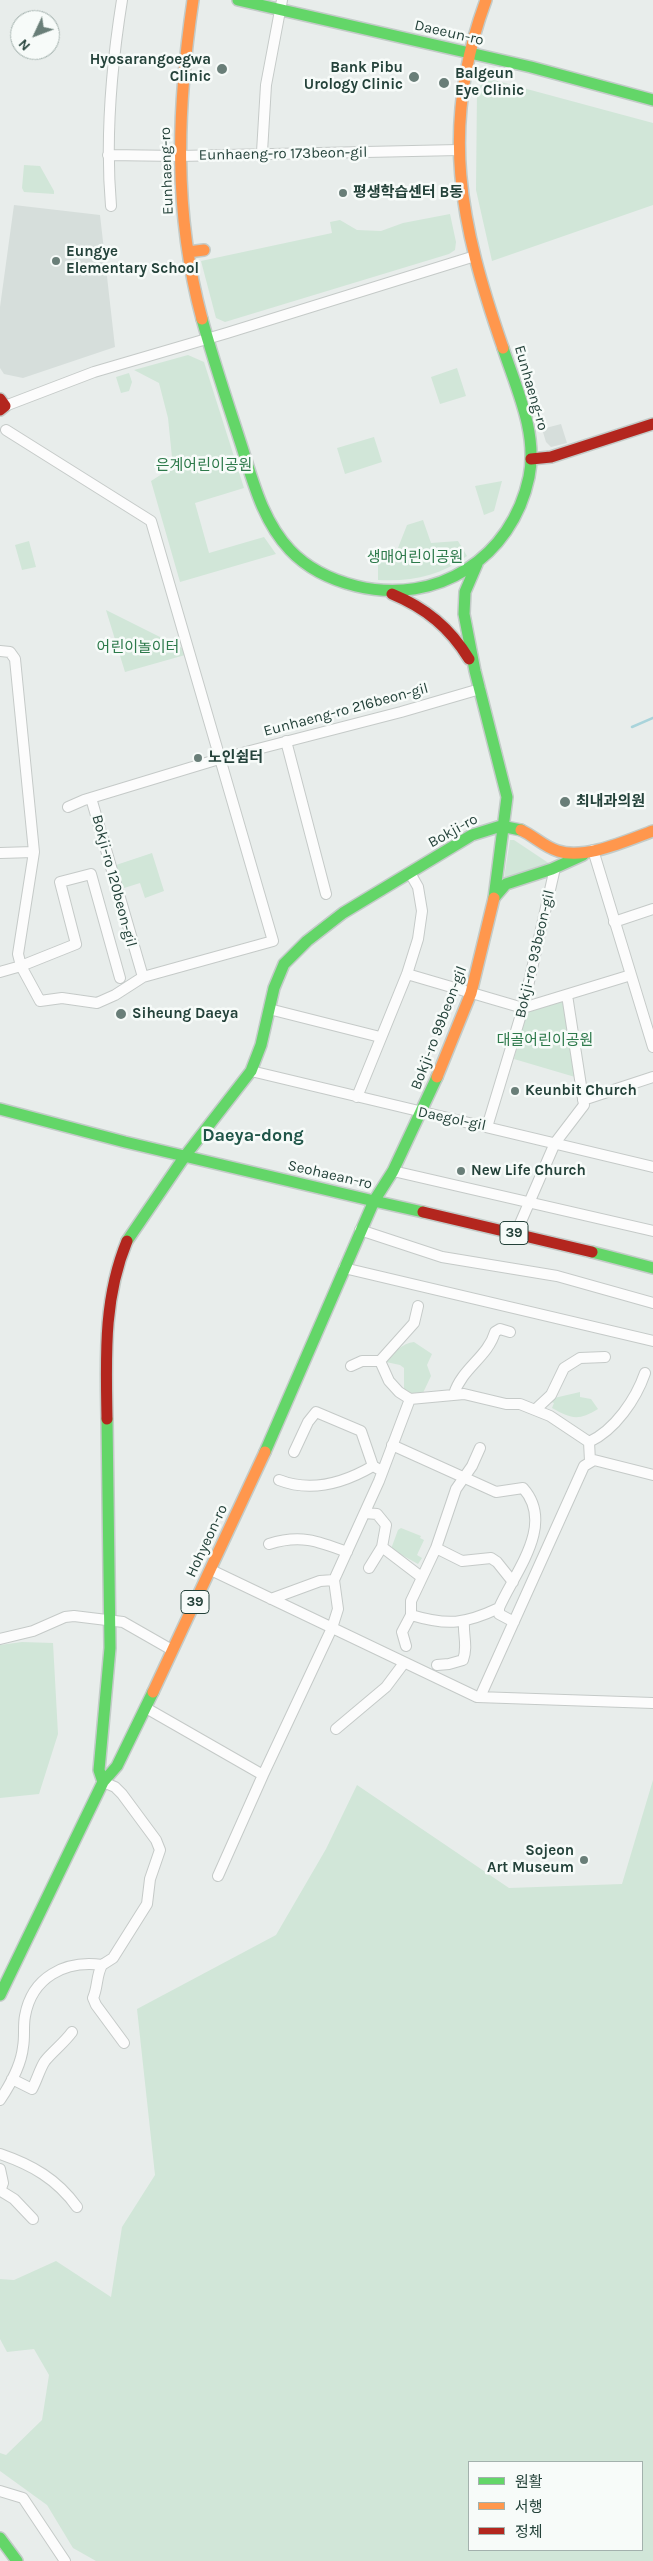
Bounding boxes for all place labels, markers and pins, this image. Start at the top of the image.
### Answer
place label: Hyosarangoegwa Clinic [90,51,211,86]
place label: Bank Pibu Urology Clinic [304,59,403,94]
marker: Hyosarangoegwa Clinic [215,62,229,76]
place label: Balgeun Eye Clinic [455,65,524,100]
marker: Bank Pibu Urology Clinic [407,70,421,84]
marker: Balgeun Eye Clinic [437,76,451,90]
place label: 평생학습센터 B동 [353,184,463,202]
marker: 평생학습센터 B동 [337,187,349,199]
place label: Eungye Elementary School [66,243,199,278]
marker: Eungye Elementary School [50,255,62,267]
place label: 노인쉼터 [208,749,263,767]
marker: 노인쉼터 [192,752,204,764]
place label: 최내과의원 [576,793,645,811]
marker: 최내과의원 [558,795,572,809]
place label: Siheung Daeya [132,1005,238,1023]
marker: Siheung Daeya [114,1007,128,1021]
place label: Keunbit Church [525,1082,637,1100]
marker: Keunbit Church [509,1085,521,1097]
place label: New Life Church [471,1162,586,1180]
marker: New Life Church [455,1165,467,1177]
place label: Sojeon Art Museum [487,1842,574,1877]
marker: Sojeon Art Museum [578,1854,590,1866]

